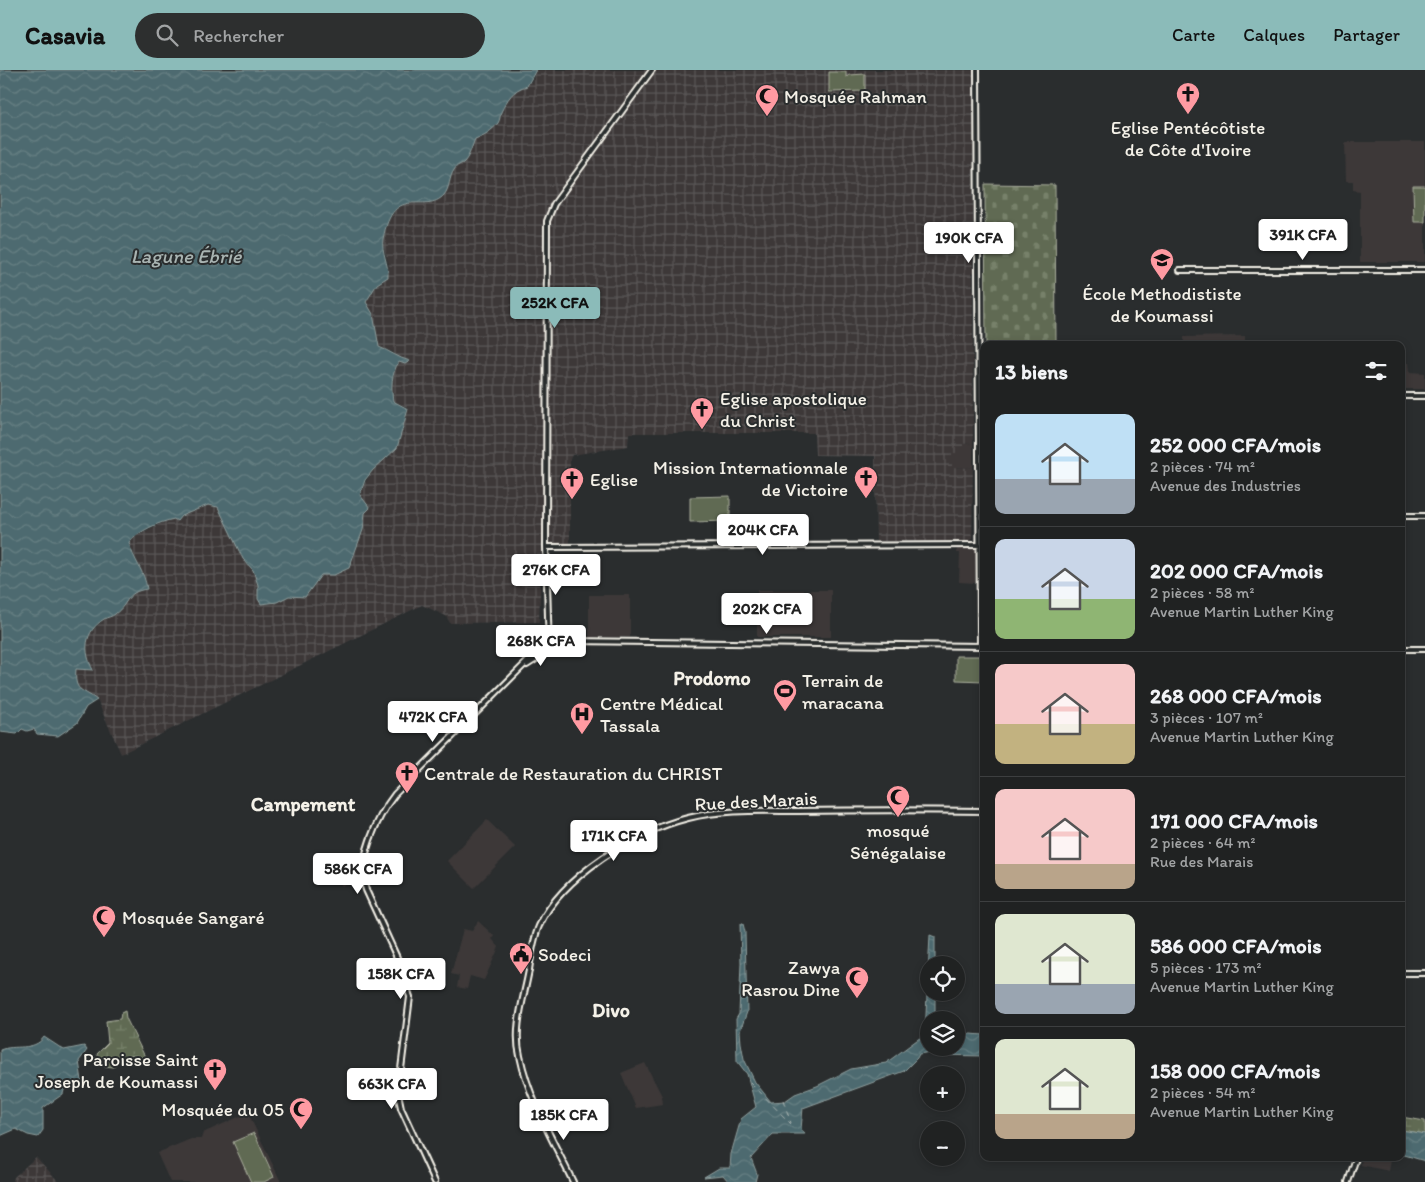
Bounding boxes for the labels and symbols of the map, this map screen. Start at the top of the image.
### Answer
church icon: Eglise Pentécôtiste de Côte d'Ivoire [1175,81,1201,115]
mosque icon: Mosquée Rahman [754,83,780,117]
place label: Mosquée Rahman [784,85,927,108]
place label: Eglise Pentécôtiste de Côte d'Ivoire [1111,116,1265,161]
pin: 391K CFA [1251,218,1355,261]
pin: 190K CFA [917,222,1021,264]
water label: Lagune Ébrié [131,244,243,268]
school or university icon: École Methodististe de Koumassi [1149,247,1175,281]
place label: École Methodististe de Koumassi [1082,282,1242,327]
pin: 252K CFA [503,286,607,329]
place label: Eglise apostolique du Christ [720,387,867,432]
church icon: Eglise apostolique du Christ [689,396,715,430]
place label: Mission Internationnale de Victoire [653,456,848,501]
church icon: Mission Internationnale de Victoire [853,465,879,499]
church icon: Eglise [559,466,585,500]
place label: Eglise [590,468,638,491]
pin: 204K CFA [711,514,815,556]
pin: 276K CFA [504,554,608,596]
pin: 202K CFA [715,592,819,635]
pin: 268K CFA [489,624,593,667]
district label: Prodomo [673,666,751,690]
place label: Terrain de maracana [802,669,884,714]
sports icon: Terrain de maracana [772,678,798,712]
place label: Centre Médical Tassala [600,692,724,737]
pin: 472K CFA [381,700,485,743]
hospital icon: Centre Médical Tassala [569,701,595,735]
church icon: Centrale de Restauration du CHRIST [394,760,420,794]
place label: Centrale de Restauration du CHRIST [424,762,723,785]
mosque icon: mosqué Sénégalaise [885,784,911,818]
street label: Rue des Marais [694,786,818,816]
district label: Campement [251,792,356,817]
place label: mosqué Sénégalaise [850,819,946,864]
pin: 171K CFA [562,820,666,862]
pin: 586K CFA [306,852,410,895]
mosque icon: Mosquée Sangaré [91,904,117,938]
place label: Mosquée Sangaré [122,906,265,929]
public building icon: Sodeci [508,941,534,975]
place label: Sodeci [538,943,591,966]
place label: Zawya Rasrou Dine [741,956,840,1001]
pin: 158K CFA [349,958,453,1000]
mosque icon: Zawya Rasrou Dine [844,965,870,999]
district label: Divo [592,998,630,1022]
place label: Paroisse Saint Joseph de Koumassi [35,1048,198,1093]
church icon: Paroisse Saint Joseph de Koumassi [202,1057,228,1091]
pin: 663K CFA [340,1068,444,1110]
mosque icon: Mosquée du 05 [288,1096,314,1130]
place label: Mosquée du 05 [162,1098,284,1121]
pin: 185K CFA [512,1098,616,1141]

